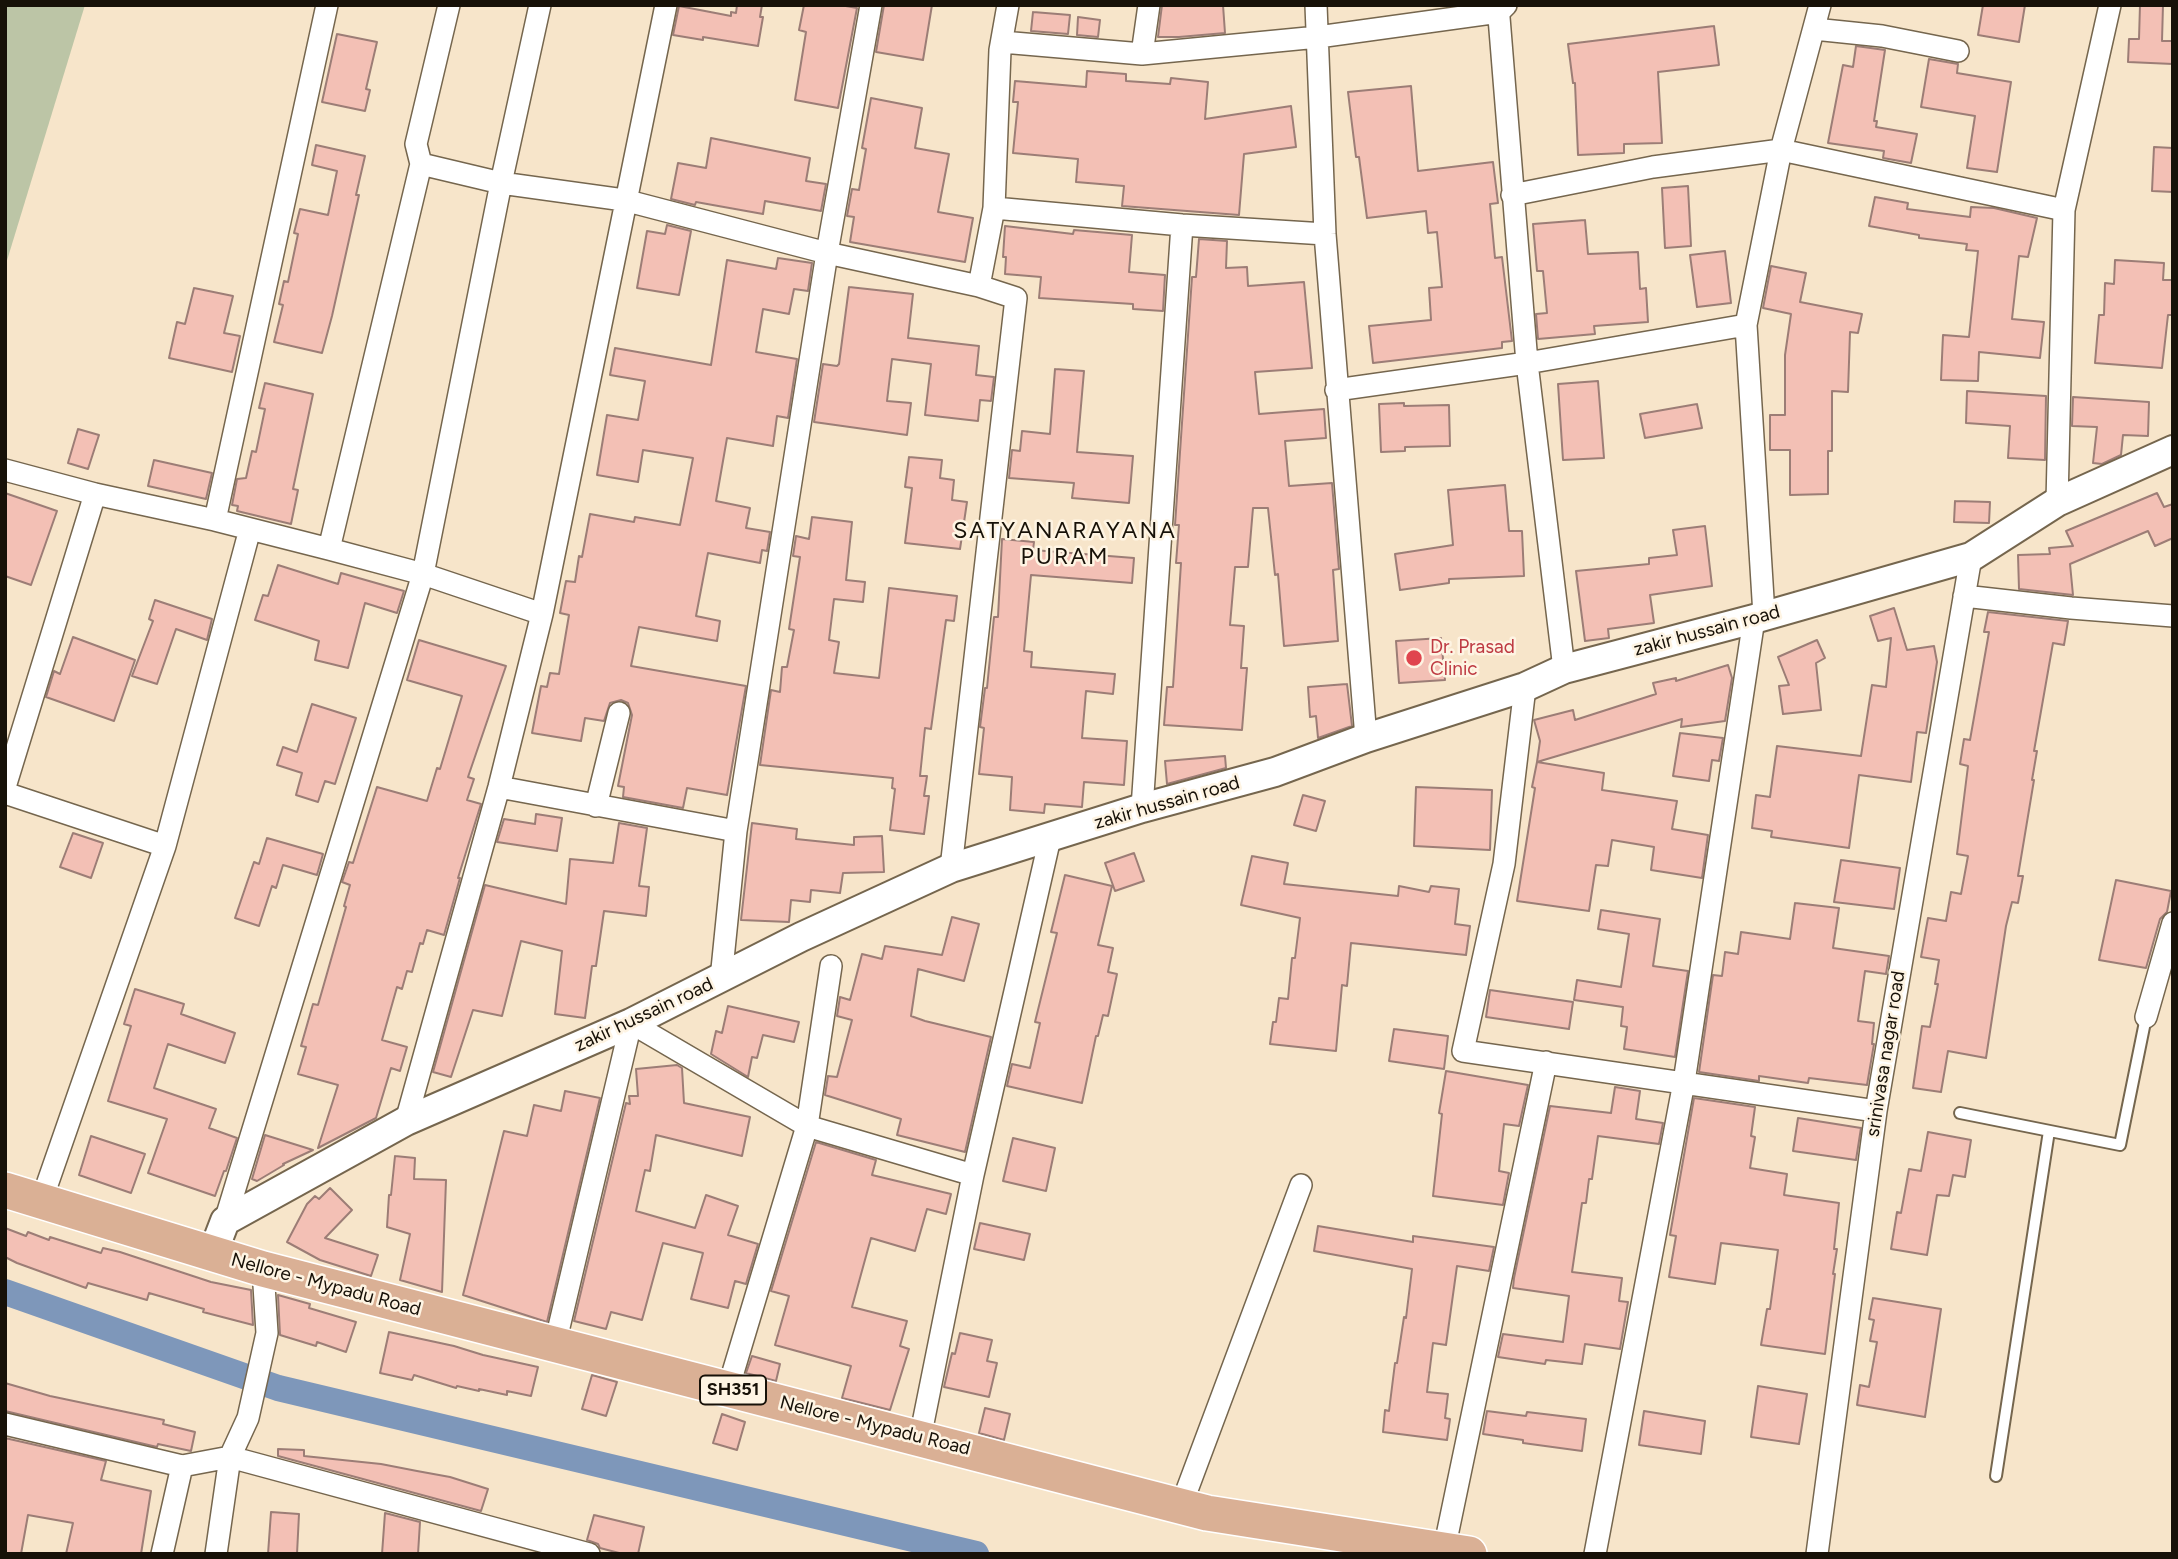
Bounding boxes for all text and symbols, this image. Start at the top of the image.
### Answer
district label: SATYANARAYANA PURAM [955,517,1175,571]
street label: zakir hussain road [1631,601,1783,661]
place label: Dr. Prasad Clinic [1430,636,1515,680]
marker: Dr. Prasad Clinic [1404,648,1424,668]
street label: zakir hussain road [1092,771,1242,835]
street label: srinivasa nagar road [1862,969,1910,1139]
street label: zakir hussain road [571,973,717,1057]
street label: Nellore - Mypadu Road [229,1249,423,1321]
road number: SH351 [700,1376,766,1405]
street label: Nellore - Mypadu Road [777,1391,973,1461]

